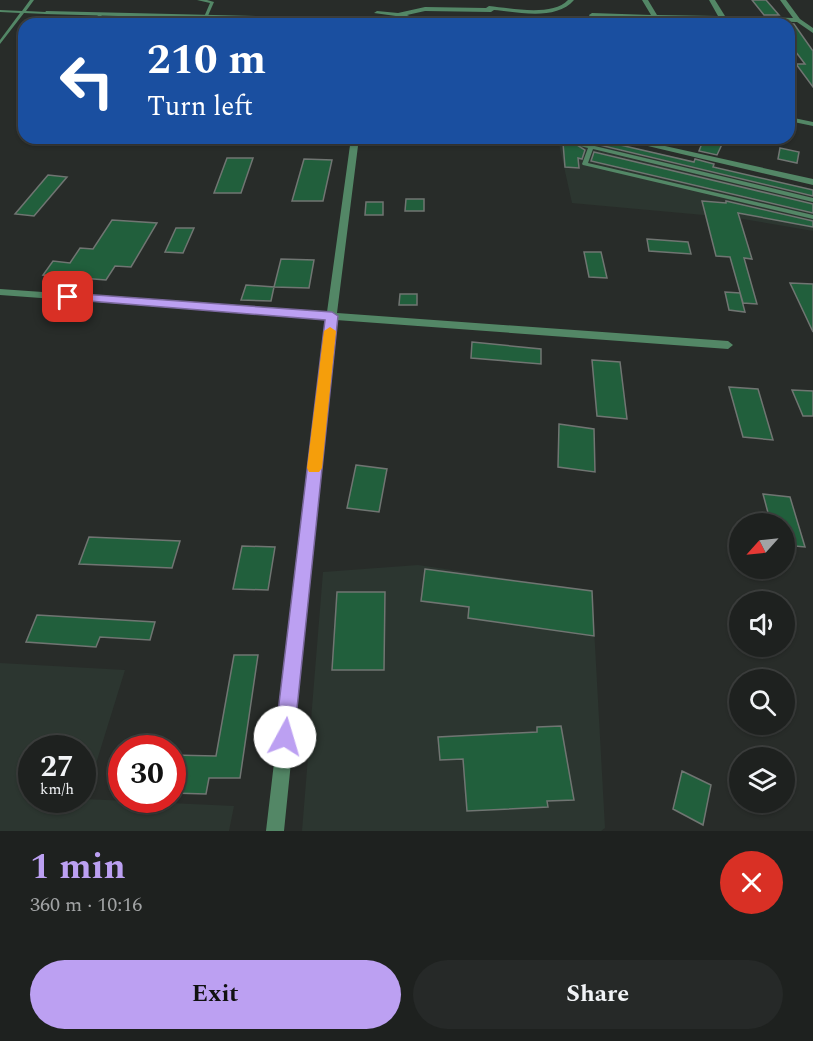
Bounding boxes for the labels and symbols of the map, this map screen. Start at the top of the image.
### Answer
pin [42,271,93,322]
north arrow [729,513,795,579]
position arrow [253,705,317,769]
speed limit sign: 30 [108,735,186,813]

